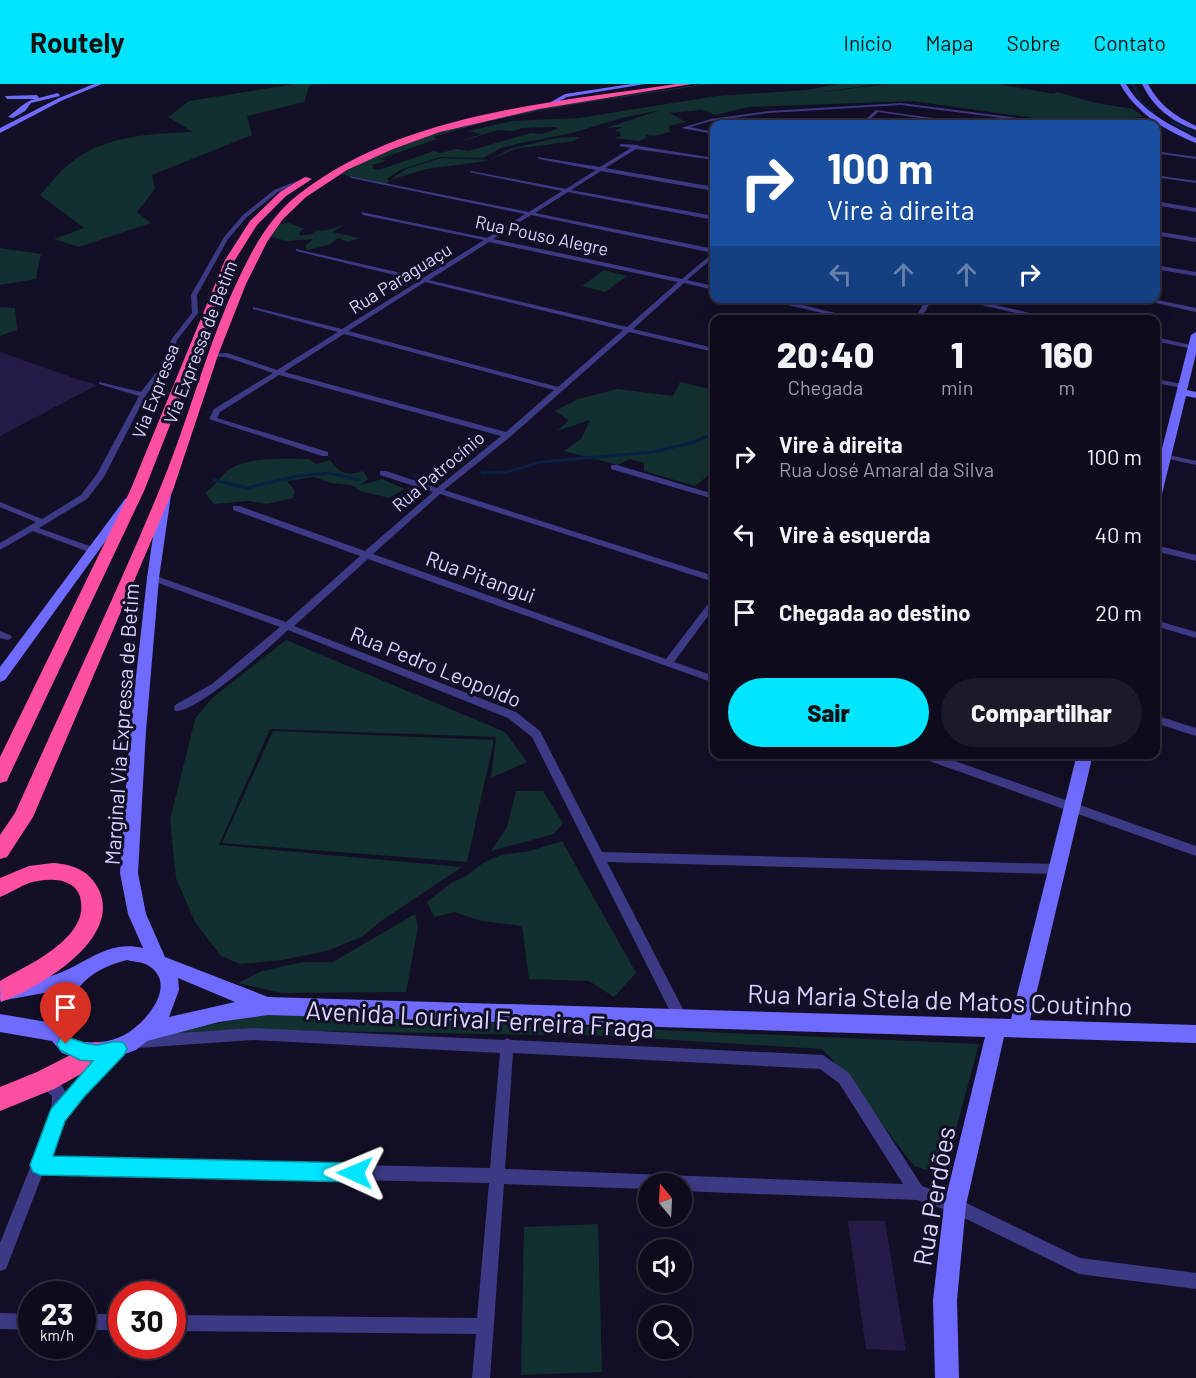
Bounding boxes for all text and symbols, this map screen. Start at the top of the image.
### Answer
text: Routely [30,25,125,59]
text: Início [844,30,892,55]
text: Mapa [925,30,974,55]
text: Sobre [1007,30,1060,55]
text: Contato [1093,30,1166,55]
text: 100 m [827,142,933,192]
icon: right [728,144,806,222]
text: Vire à direita [827,193,975,225]
street label: Rua Pouso Alegre [473,210,611,260]
street label: Rua Paraguaçu [345,238,455,318]
street label: Via Expressa de Betim [159,257,241,427]
icon: left [824,258,857,291]
icon: ahead [887,258,920,291]
icon: ahead [950,258,983,291]
icon: right [1013,258,1046,291]
text: 20:40 [777,332,874,375]
text: 1 [951,332,964,375]
text: 160 [1040,332,1093,375]
street label: Via Expressa [127,341,183,441]
text: Chegada [788,375,863,399]
text: min [941,375,973,399]
text: m [1058,375,1075,399]
street label: Rua Patrocínio [388,426,488,516]
text: Vire à direita [779,431,903,457]
icon: right [728,440,761,473]
text: 100 m [1087,443,1142,469]
text: Rua José Amaral da Silva [779,457,994,481]
icon: left [728,518,761,551]
text: Vire à esquerda [779,521,930,547]
text: 40 m [1095,521,1142,547]
street label: Rua Pitangui [423,545,539,607]
street label: Marginal Via Expressa de Betim [99,582,143,866]
icon: arrive [728,596,761,629]
text: Chegada ao destino [779,599,970,625]
text: 20 m [1095,599,1142,625]
street label: Rua Pedro Leopoldo [347,620,525,712]
button: Sair [728,678,929,747]
button: Compartilhar [941,678,1142,747]
street label: Rua Maria Stela de Matos Coutinho [747,977,1133,1021]
pin [40,982,91,1044]
icon: arrive [49,991,82,1024]
street label: Avenida Lourival Ferreira Fraga [305,993,655,1043]
street label: Rua Perdões [906,1124,960,1268]
position arrow [323,1141,387,1205]
north arrow [638,1173,692,1227]
map controls [638,1173,692,1359]
button: sound [638,1239,692,1293]
speed limit sign: 30 [108,1281,186,1359]
text: 23 [41,1295,73,1331]
button: search [638,1305,692,1359]
text: km/h [40,1326,74,1344]

